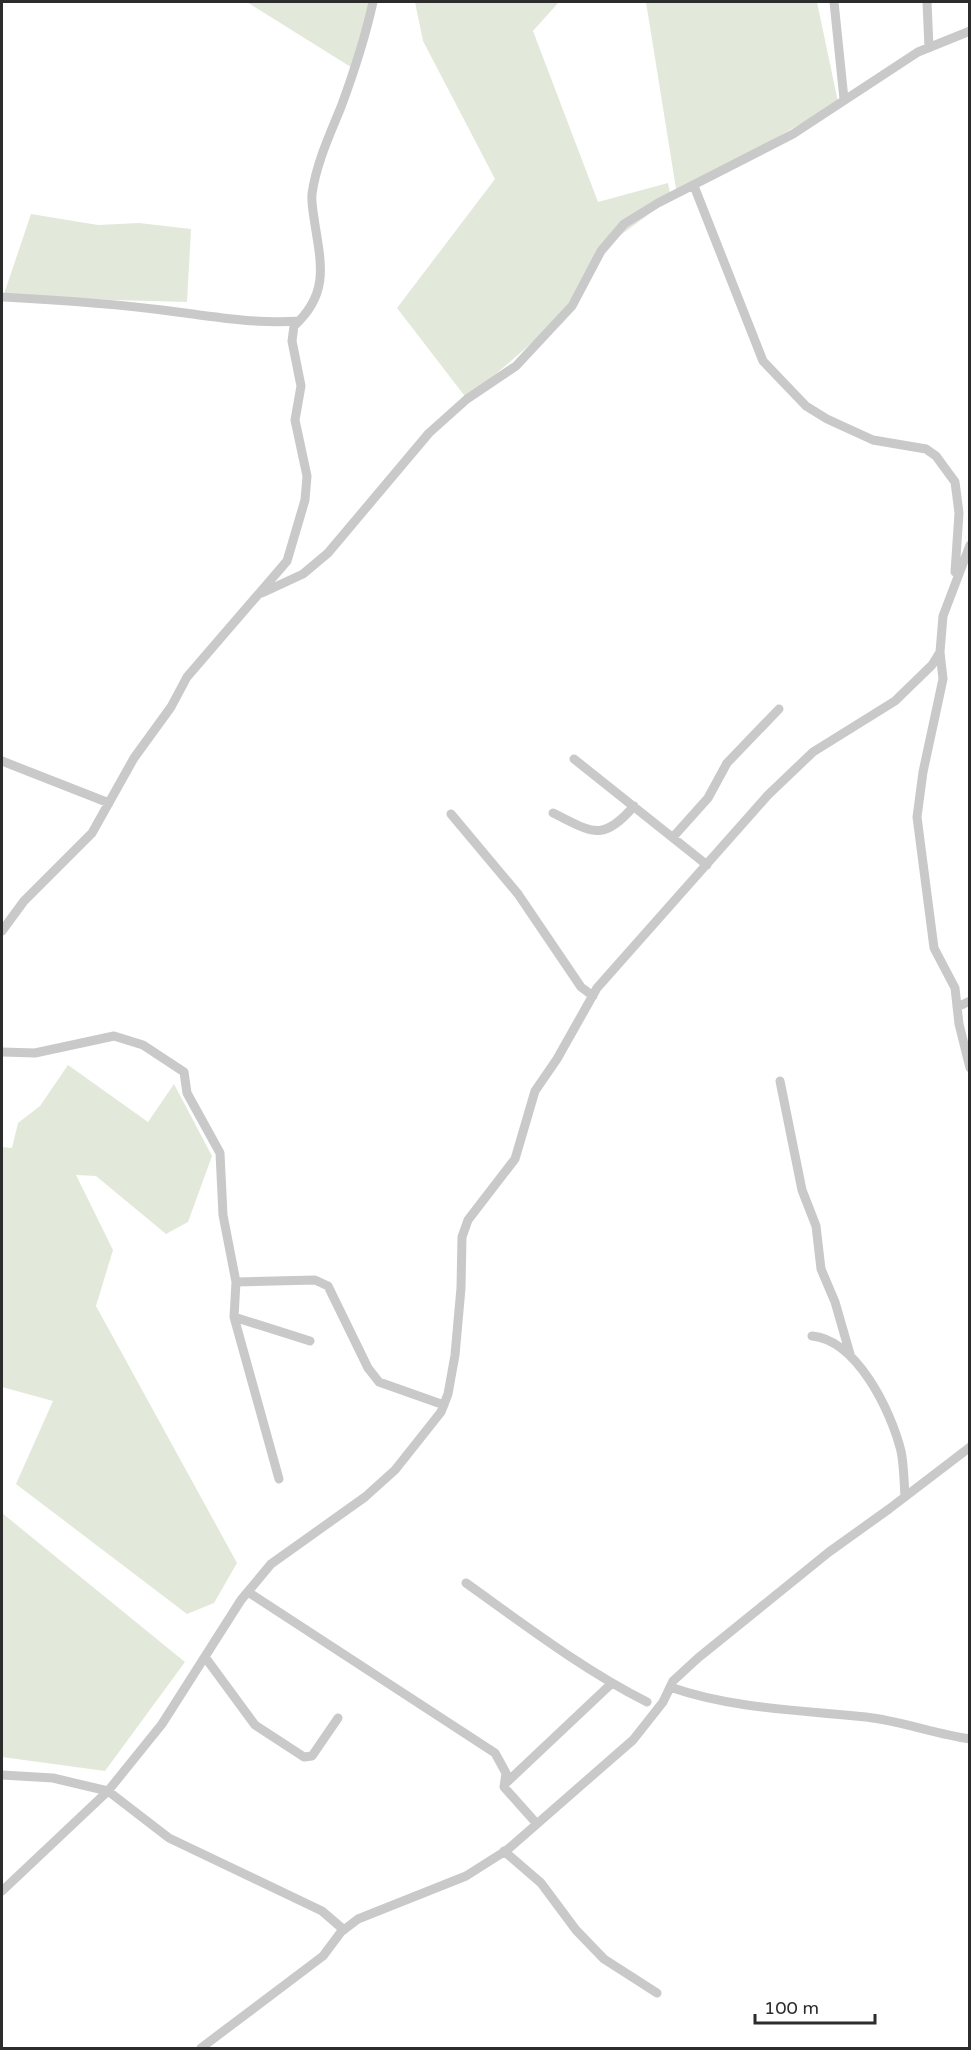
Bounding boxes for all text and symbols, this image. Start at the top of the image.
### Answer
scale bar [755,1987,875,2025]
text: 100 m [764,1997,819,2019]

